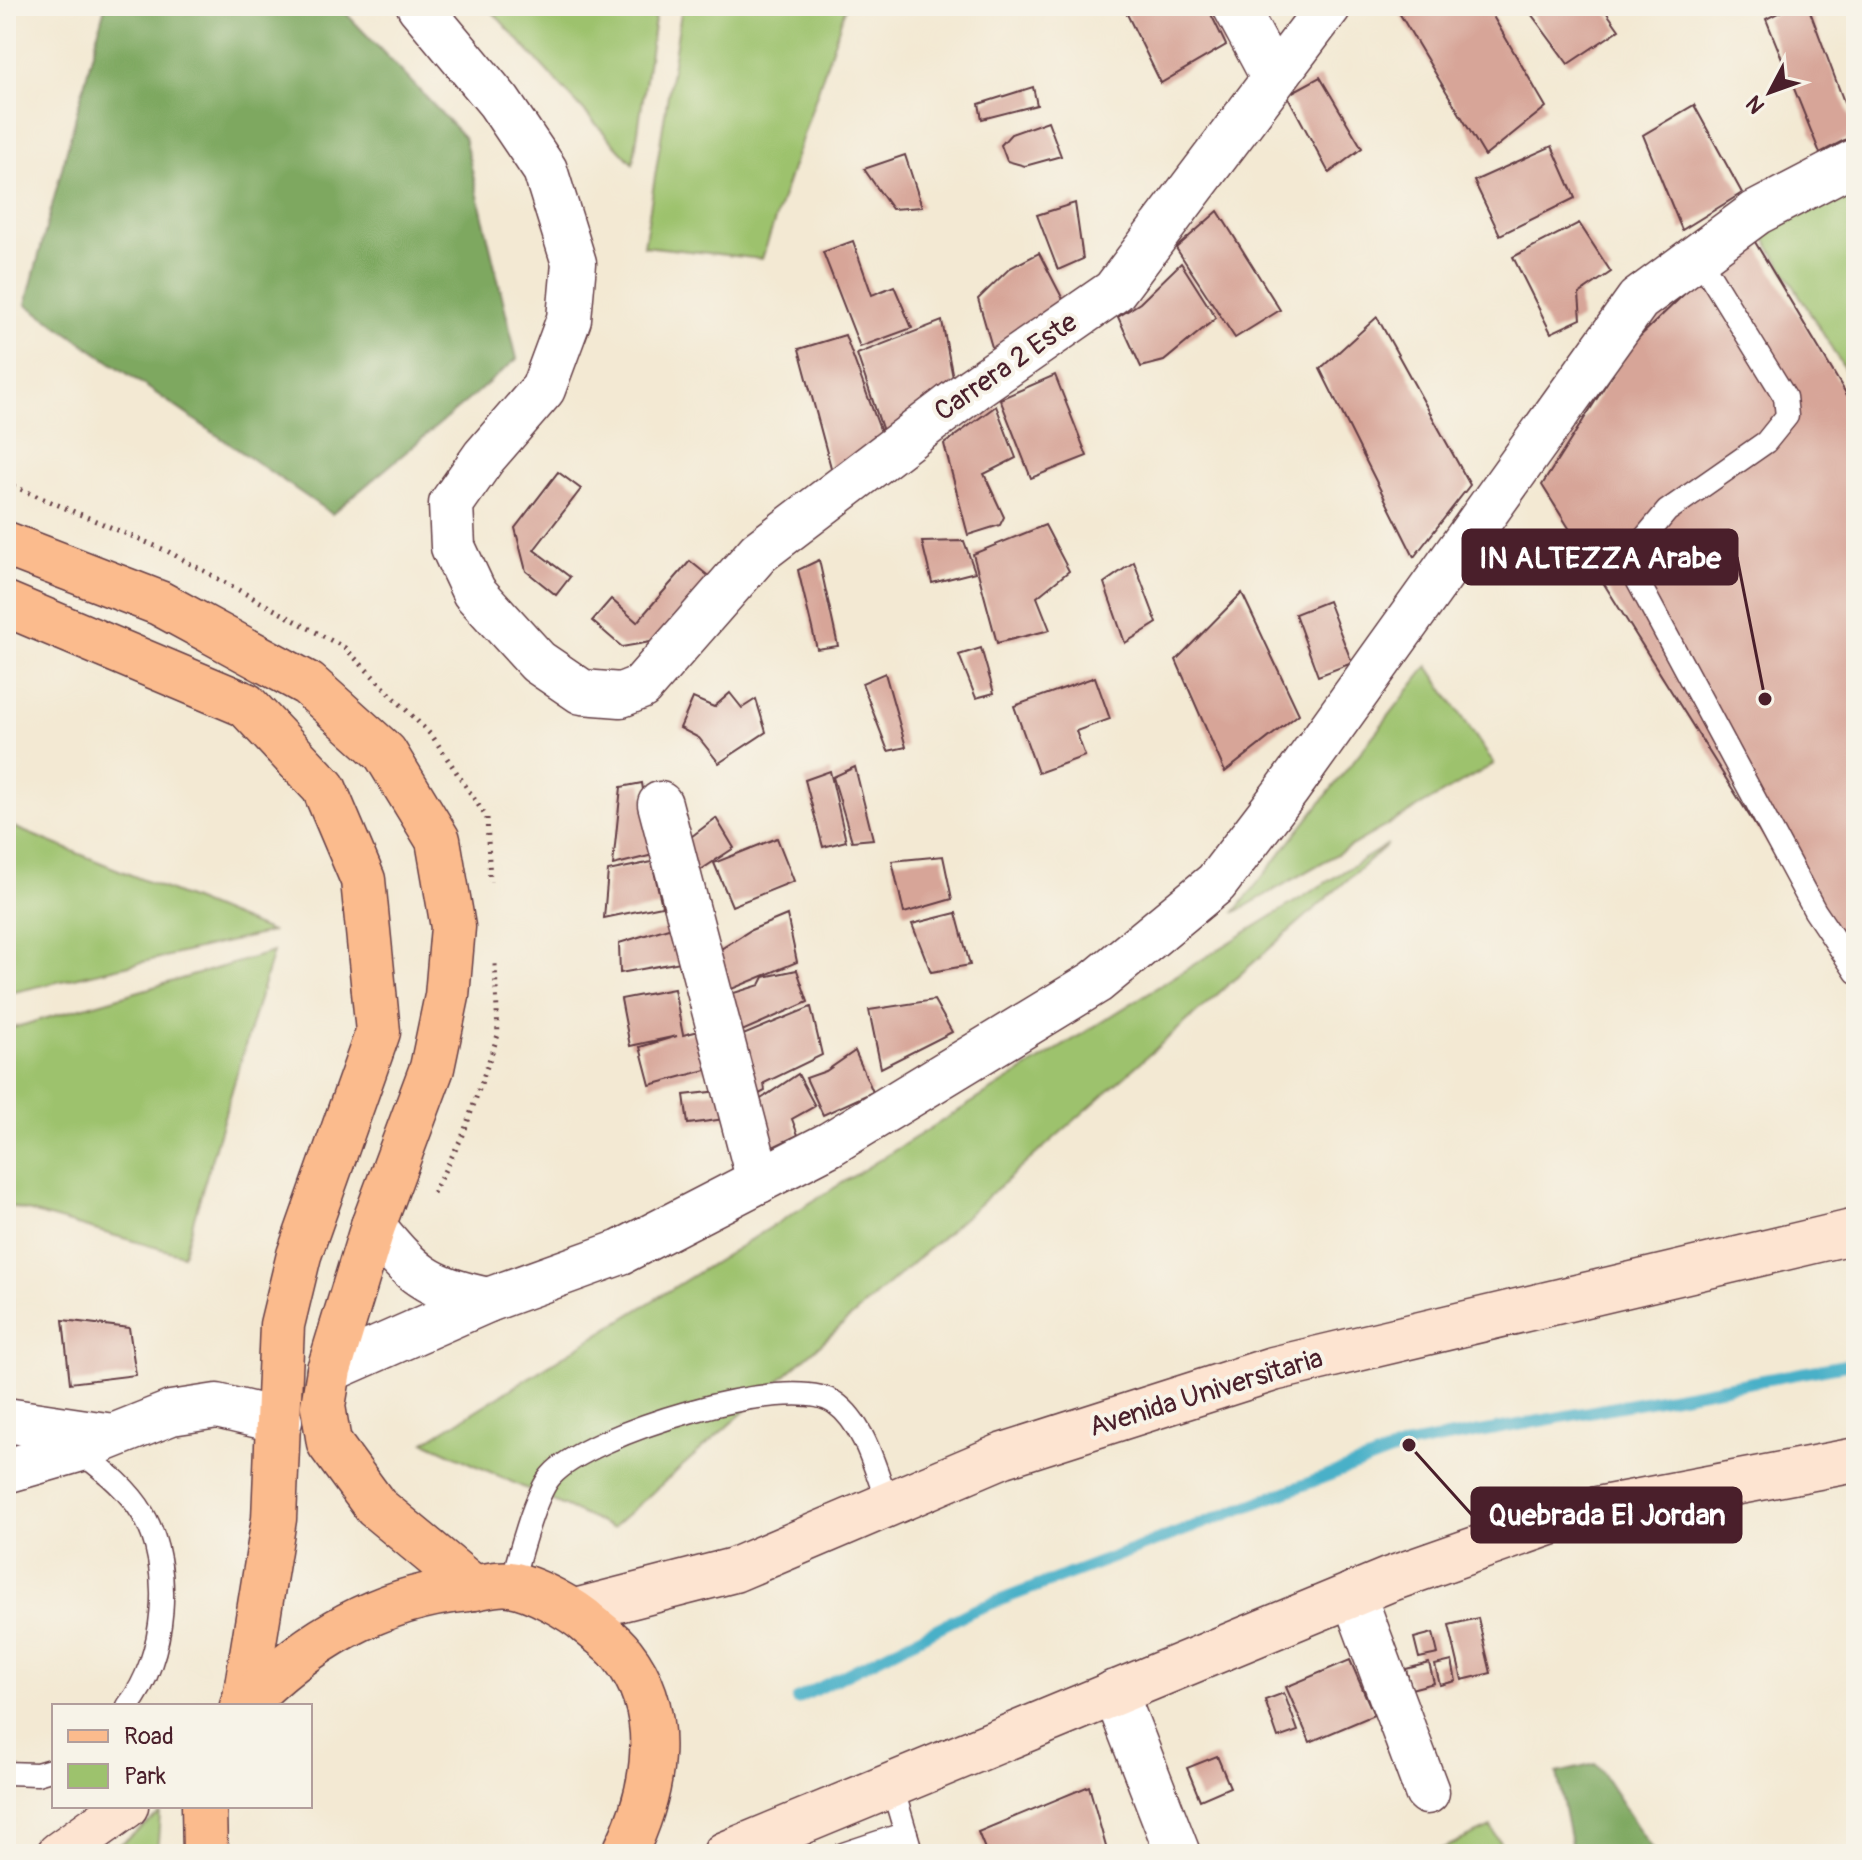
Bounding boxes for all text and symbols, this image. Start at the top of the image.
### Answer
north arrow [1730,52,1810,132]
text: N [1740,90,1771,119]
street label: Carrera 2 Este [928,305,1084,429]
callout: IN ALTEZZA Arabe [1463,530,1737,584]
text: IN ALTEZZA Arabe [1479,540,1722,577]
street label: Avenida Universitaria [1085,1341,1327,1445]
callout: Quebrada El Jordan [1472,1488,1741,1542]
text: Quebrada El Jordan [1488,1497,1726,1534]
legend [52,1704,312,1808]
text: Road [124,1722,174,1751]
text: Park [124,1762,166,1791]

